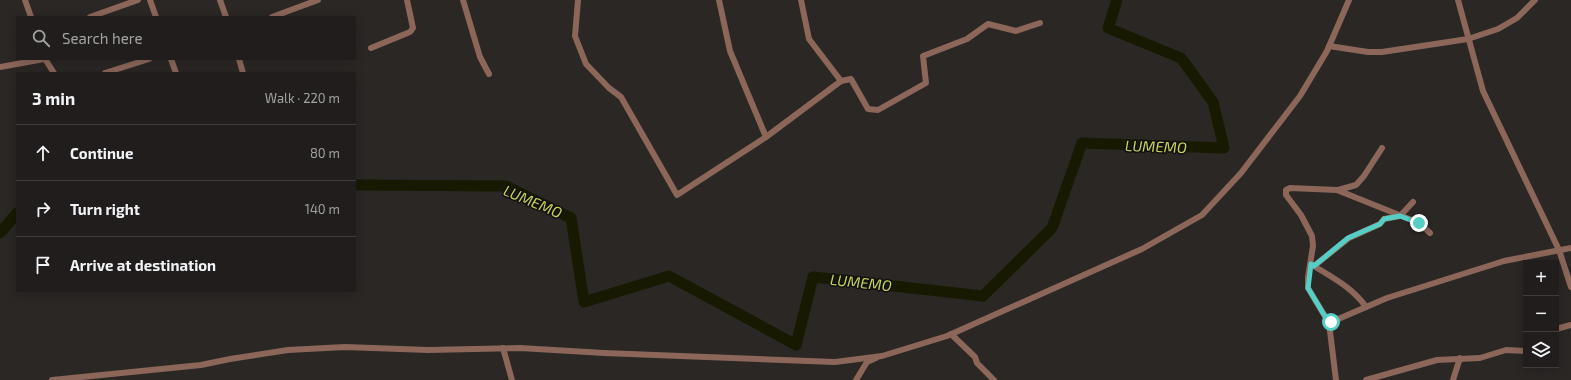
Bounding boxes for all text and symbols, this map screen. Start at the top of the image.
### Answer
search box [16,16,356,60]
icon: search [30,27,52,49]
text: Search here [62,29,143,47]
text: 3 min [32,88,75,108]
text: Walk · 220 m [265,90,340,106]
water label: LUMEMO [1125,136,1187,156]
icon: ahead [32,142,54,164]
text: Continue [70,144,133,162]
text: 80 m [310,145,340,161]
water label: LUMEMO [501,181,565,221]
icon: right [32,198,54,220]
text: Turn right [70,200,140,218]
text: 140 m [305,201,340,217]
route end [1410,214,1428,232]
icon: arrive [32,254,54,276]
text: Arrive at destination [70,256,216,274]
map controls [1523,260,1559,368]
button: + [1523,260,1559,296]
water label: LUMEMO [829,270,893,294]
button: − [1523,296,1559,332]
route start [1322,313,1340,331]
button: layers [1523,332,1559,368]

